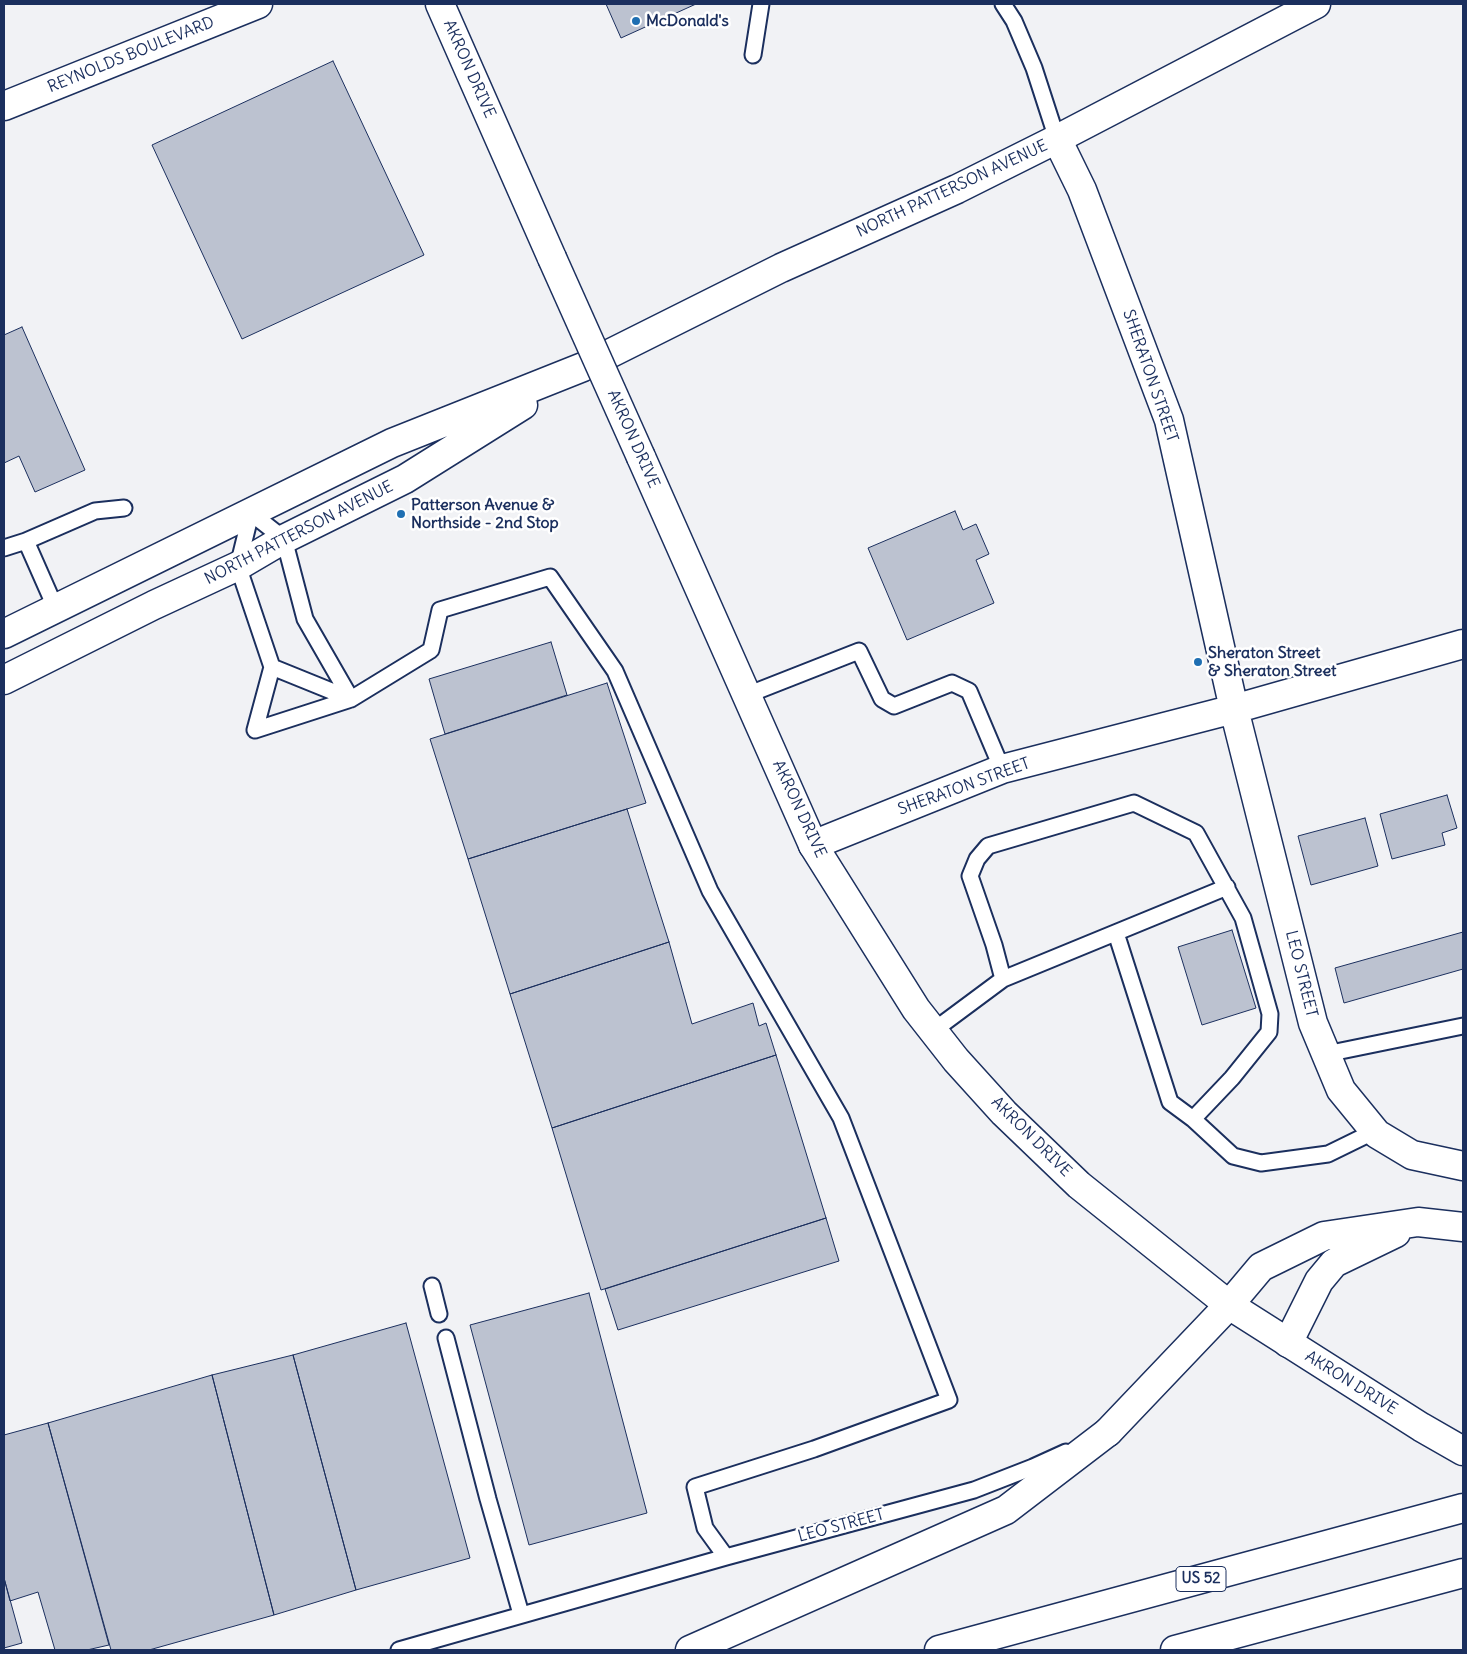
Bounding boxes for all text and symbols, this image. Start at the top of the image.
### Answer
place label: McDonald's [646,11,729,31]
street label: REYNOLDS BOULEVARD [45,13,217,97]
marker: McDonald's [630,15,642,27]
street label: AKRON DRIVE [439,17,499,121]
street label: NORTH PATTERSON AVENUE [853,136,1051,242]
street label: SHERATON STREET [1118,307,1182,445]
street label: AKRON DRIVE [603,387,663,491]
street label: NORTH PATTERSON AVENUE [202,477,396,589]
place label: Patterson Avenue & Northside - 2nd Stop [411,495,559,533]
marker: Patterson Avenue & Northside - 2nd Stop [395,508,407,520]
place label: Sheraton Street & Sheraton Street [1208,643,1336,681]
marker: Sheraton Street & Sheraton Street [1192,656,1204,668]
street label: SHERATON STREET [895,754,1033,820]
street label: AKRON DRIVE [768,757,830,861]
street label: LEO STREET [1281,929,1321,1019]
street label: AKRON DRIVE [987,1093,1075,1181]
street label: AKRON DRIVE [1301,1347,1401,1419]
street label: LEO STREET [796,1505,886,1547]
road number: US 52 [1176,1566,1226,1592]

